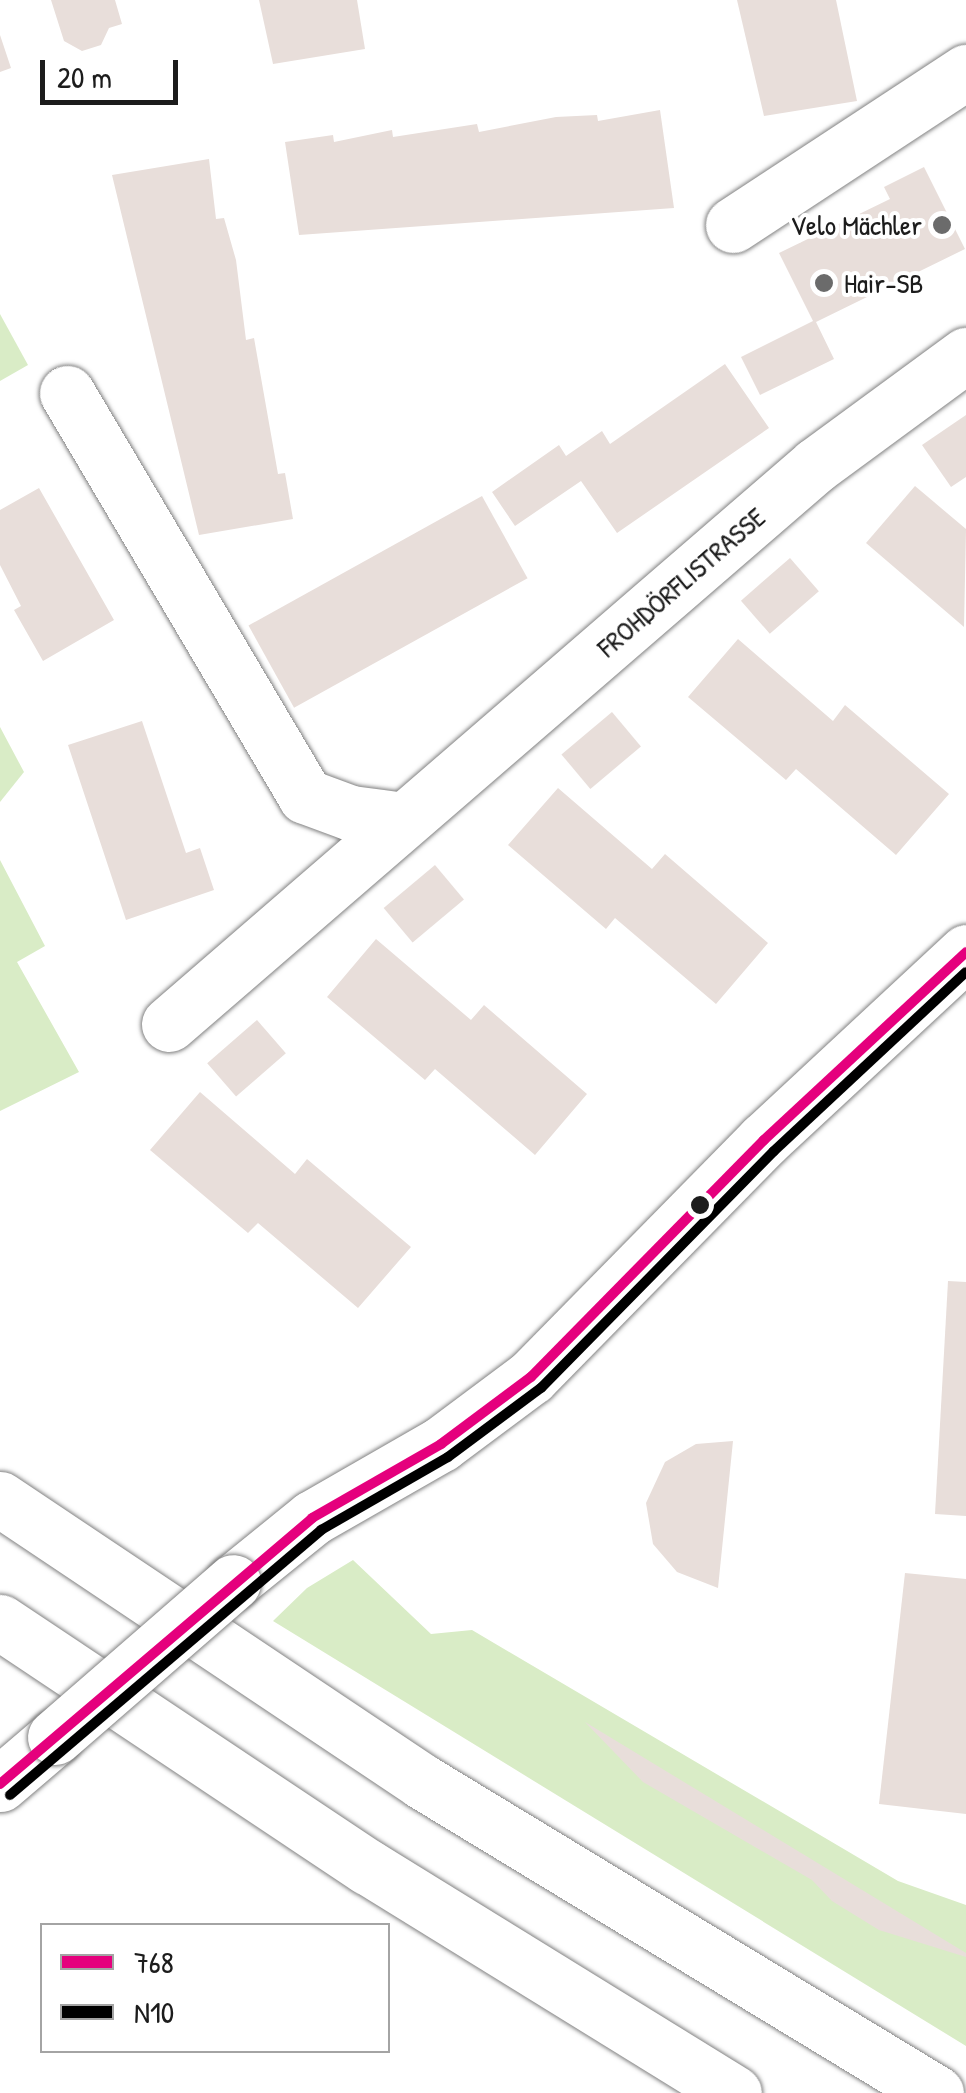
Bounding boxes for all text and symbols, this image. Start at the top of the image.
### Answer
scale bar [45,40,182,102]
text: 20 m [57,57,112,97]
place label: Velo Mächler [790,208,922,242]
marker: Velo Mächler [931,214,953,236]
place label: Hair-SB [844,266,923,300]
marker: Hair-SB [813,272,835,294]
street label: FROHDÖRFLISTRASSE [590,500,772,664]
unlabelled marker [690,1195,710,1215]
legend [40,1923,390,2053]
text: 768 [134,1942,174,1982]
text: N10 [134,1992,174,2032]

